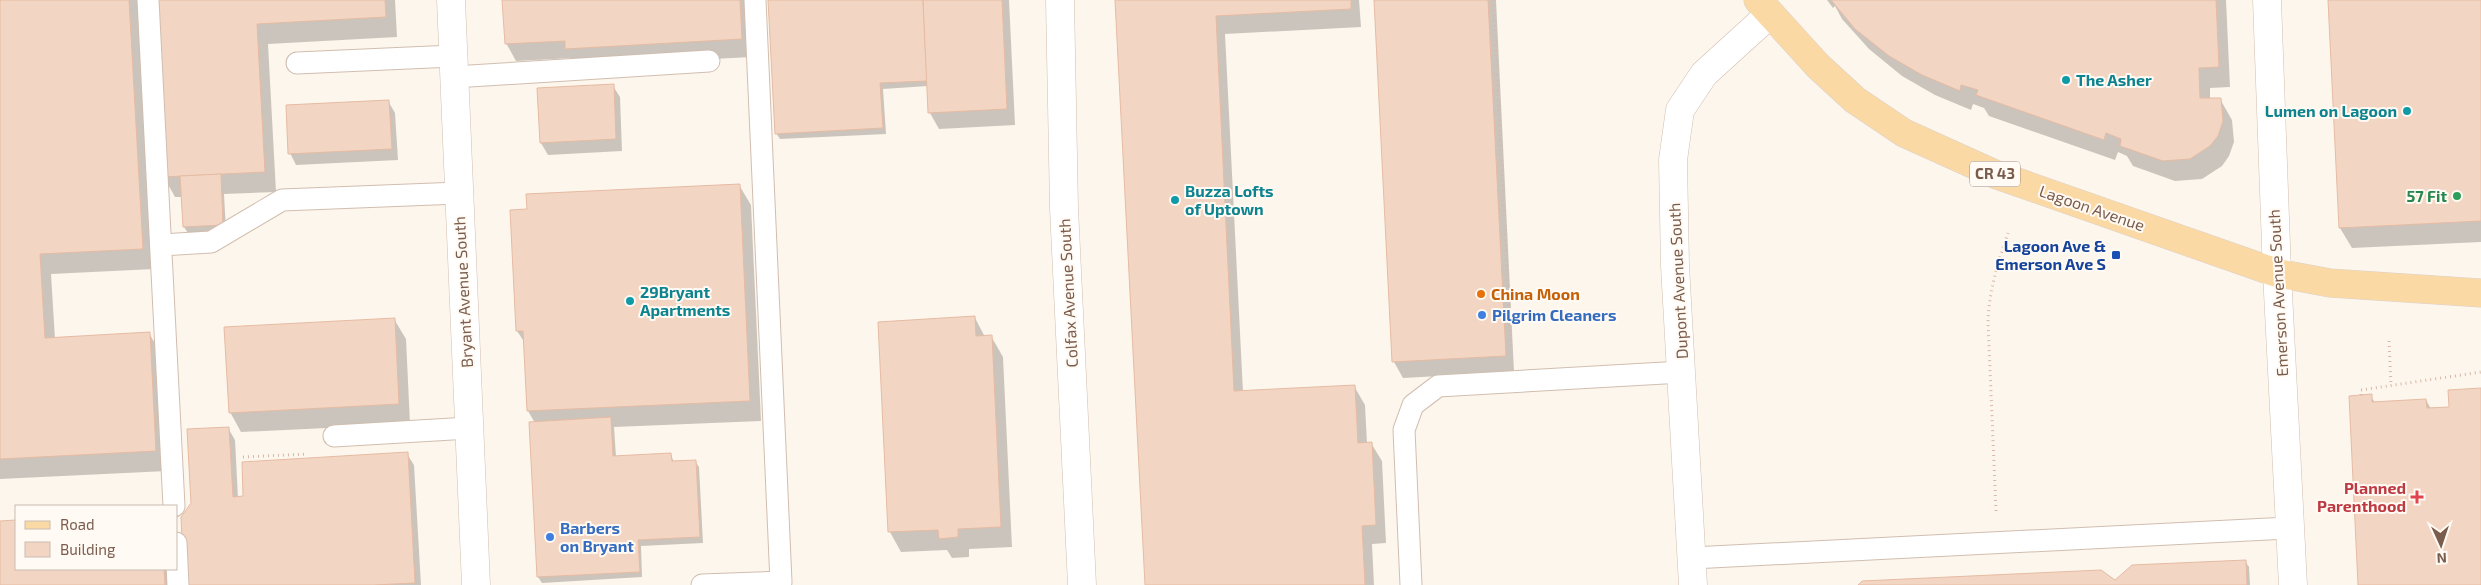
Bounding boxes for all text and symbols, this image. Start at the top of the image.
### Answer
place label: The Asher [2076,70,2152,89]
marker: The Asher [2060,74,2072,86]
place label: Lumen on Lagoon [2265,101,2397,120]
marker: Lumen on Lagoon [2401,105,2413,117]
road number: CR 43 [1970,162,2020,186]
place label: Buzza Lofts of Uptown [1185,181,1274,218]
street label: Lagoon Avenue [2037,181,2147,234]
place label: 57 Fit [2406,186,2447,205]
marker: 57 Fit [2451,190,2463,202]
marker: Buzza Lofts of Uptown [1169,194,1181,206]
street label: Dupont Avenue South [1664,202,1691,360]
street label: Emerson Avenue South [2264,209,2291,377]
street label: Bryant Avenue South [449,216,476,368]
street label: Colfax Avenue South [1054,218,1081,368]
place label: Lagoon Ave & Emerson Ave S [1995,236,2106,273]
marker: Lagoon Ave & Emerson Ave S [2110,249,2122,261]
place label: 29Bryant Apartments [640,282,730,319]
place label: China Moon [1491,284,1580,303]
marker: China Moon [1475,288,1487,300]
marker: 29Bryant Apartments [624,295,636,307]
place label: Pilgrim Cleaners [1492,305,1616,324]
marker: Pilgrim Cleaners [1476,309,1488,321]
place label: Planned Parenthood [2317,478,2406,515]
marker: Planned Parenthood [2410,490,2424,504]
legend [15,505,178,570]
text: Road [60,515,95,533]
place label: Barbers on Bryant [560,518,634,556]
north arrow [2416,520,2466,570]
marker: Barbers on Bryant [544,531,556,543]
text: Building [60,540,116,558]
text: N [2436,550,2447,567]

